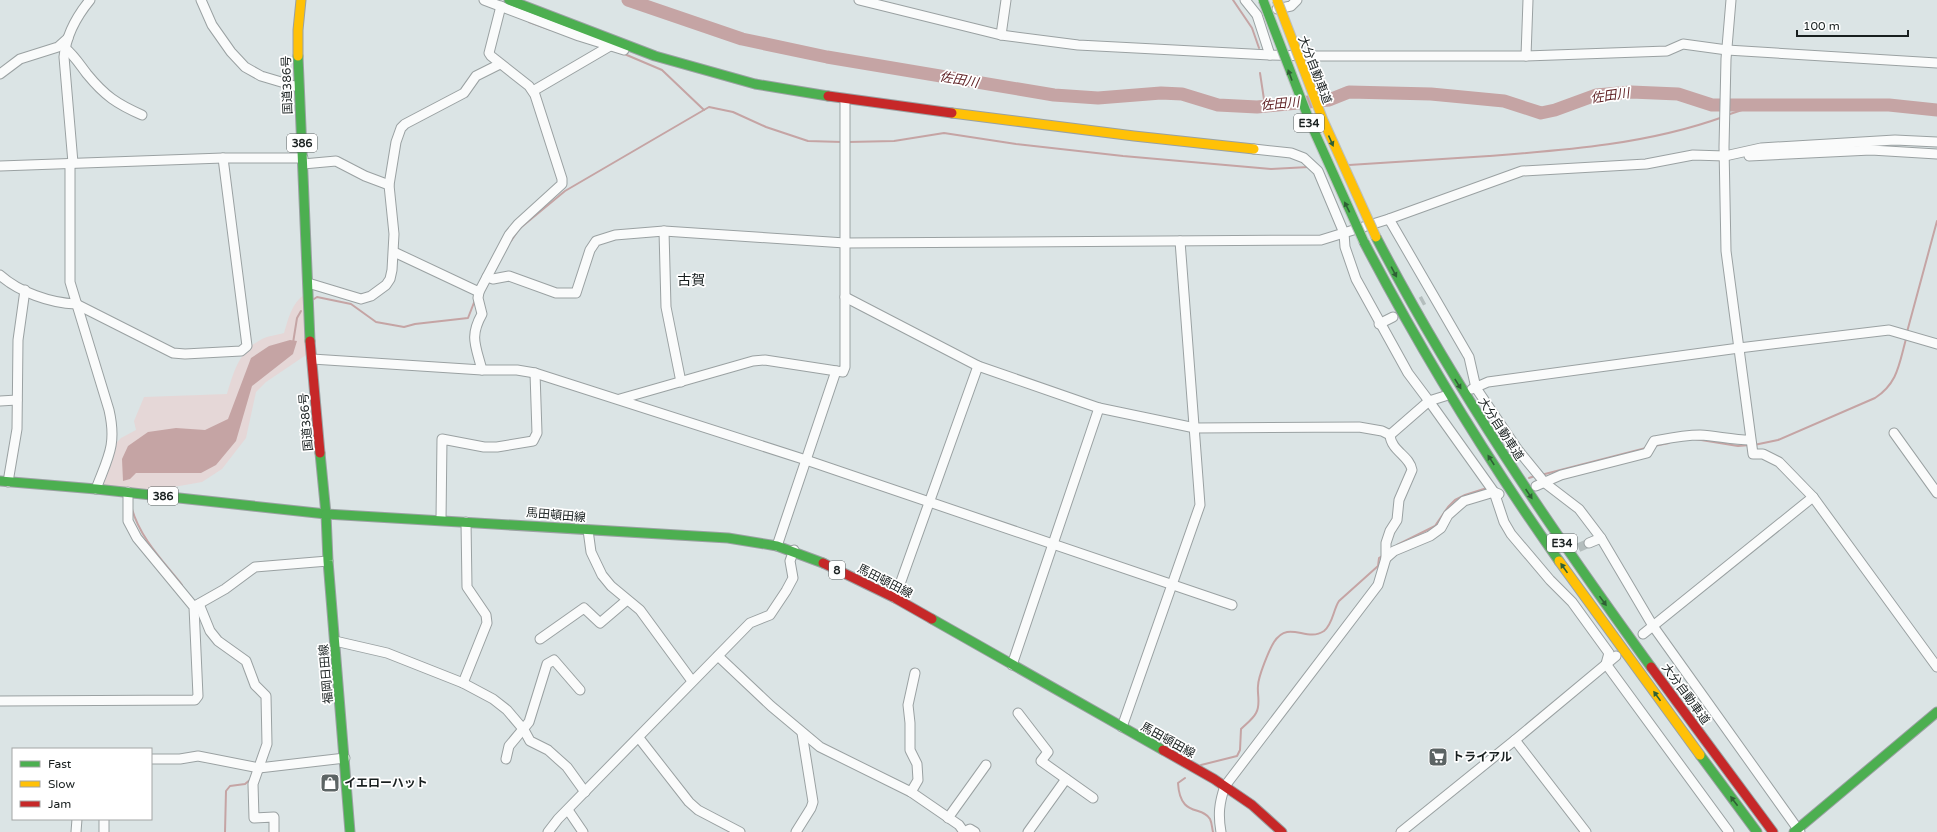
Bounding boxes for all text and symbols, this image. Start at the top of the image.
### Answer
scale bar [1797,12,1908,38]
text: 100 m [1803,19,1840,33]
street label: 大分自動車道 [1296,34,1334,106]
street label: 国道386号 [279,55,295,115]
one-way arrow [1286,68,1292,80]
water label: 佐田川 [938,69,982,92]
water label: 佐田川 [1590,85,1632,107]
water label: 佐田川 [1260,94,1302,114]
road number: E34 [1294,114,1324,132]
road number: 386 [287,134,317,152]
one-way arrow [1327,135,1334,147]
one-way arrow [1344,201,1350,213]
one-way arrow [1391,266,1397,277]
district label: 古賀 [677,272,705,289]
one-way arrow [1455,378,1462,390]
street label: 国道386号 [296,392,316,452]
street label: 大分自動車道 [1476,395,1526,463]
one-way arrow [1488,455,1495,466]
road number: 386 [148,487,178,505]
one-way arrow [1525,489,1533,499]
street label: 馬田頓田線 [525,505,587,525]
road number: E34 [1547,534,1577,552]
road number: 8 [829,561,845,579]
street label: 馬田頓田線 [855,561,915,601]
one-way arrow [1560,563,1568,573]
one-way arrow [1599,595,1607,606]
street label: 福岡日田線 [316,643,336,705]
street label: 大分自動車道 [1659,661,1713,727]
one-way arrow [1652,691,1661,702]
street label: 馬田頓田線 [1138,719,1198,761]
supermarket icon: トライアル [1427,746,1449,768]
legend [12,748,152,820]
place label: トライアル [1452,750,1512,764]
text: Fast [48,757,72,771]
shop icon: イエローハット [319,772,341,794]
place label: イエローハット [344,776,428,790]
text: Slow [48,777,75,791]
one-way arrow [1730,795,1738,806]
text: Jam [48,797,71,811]

